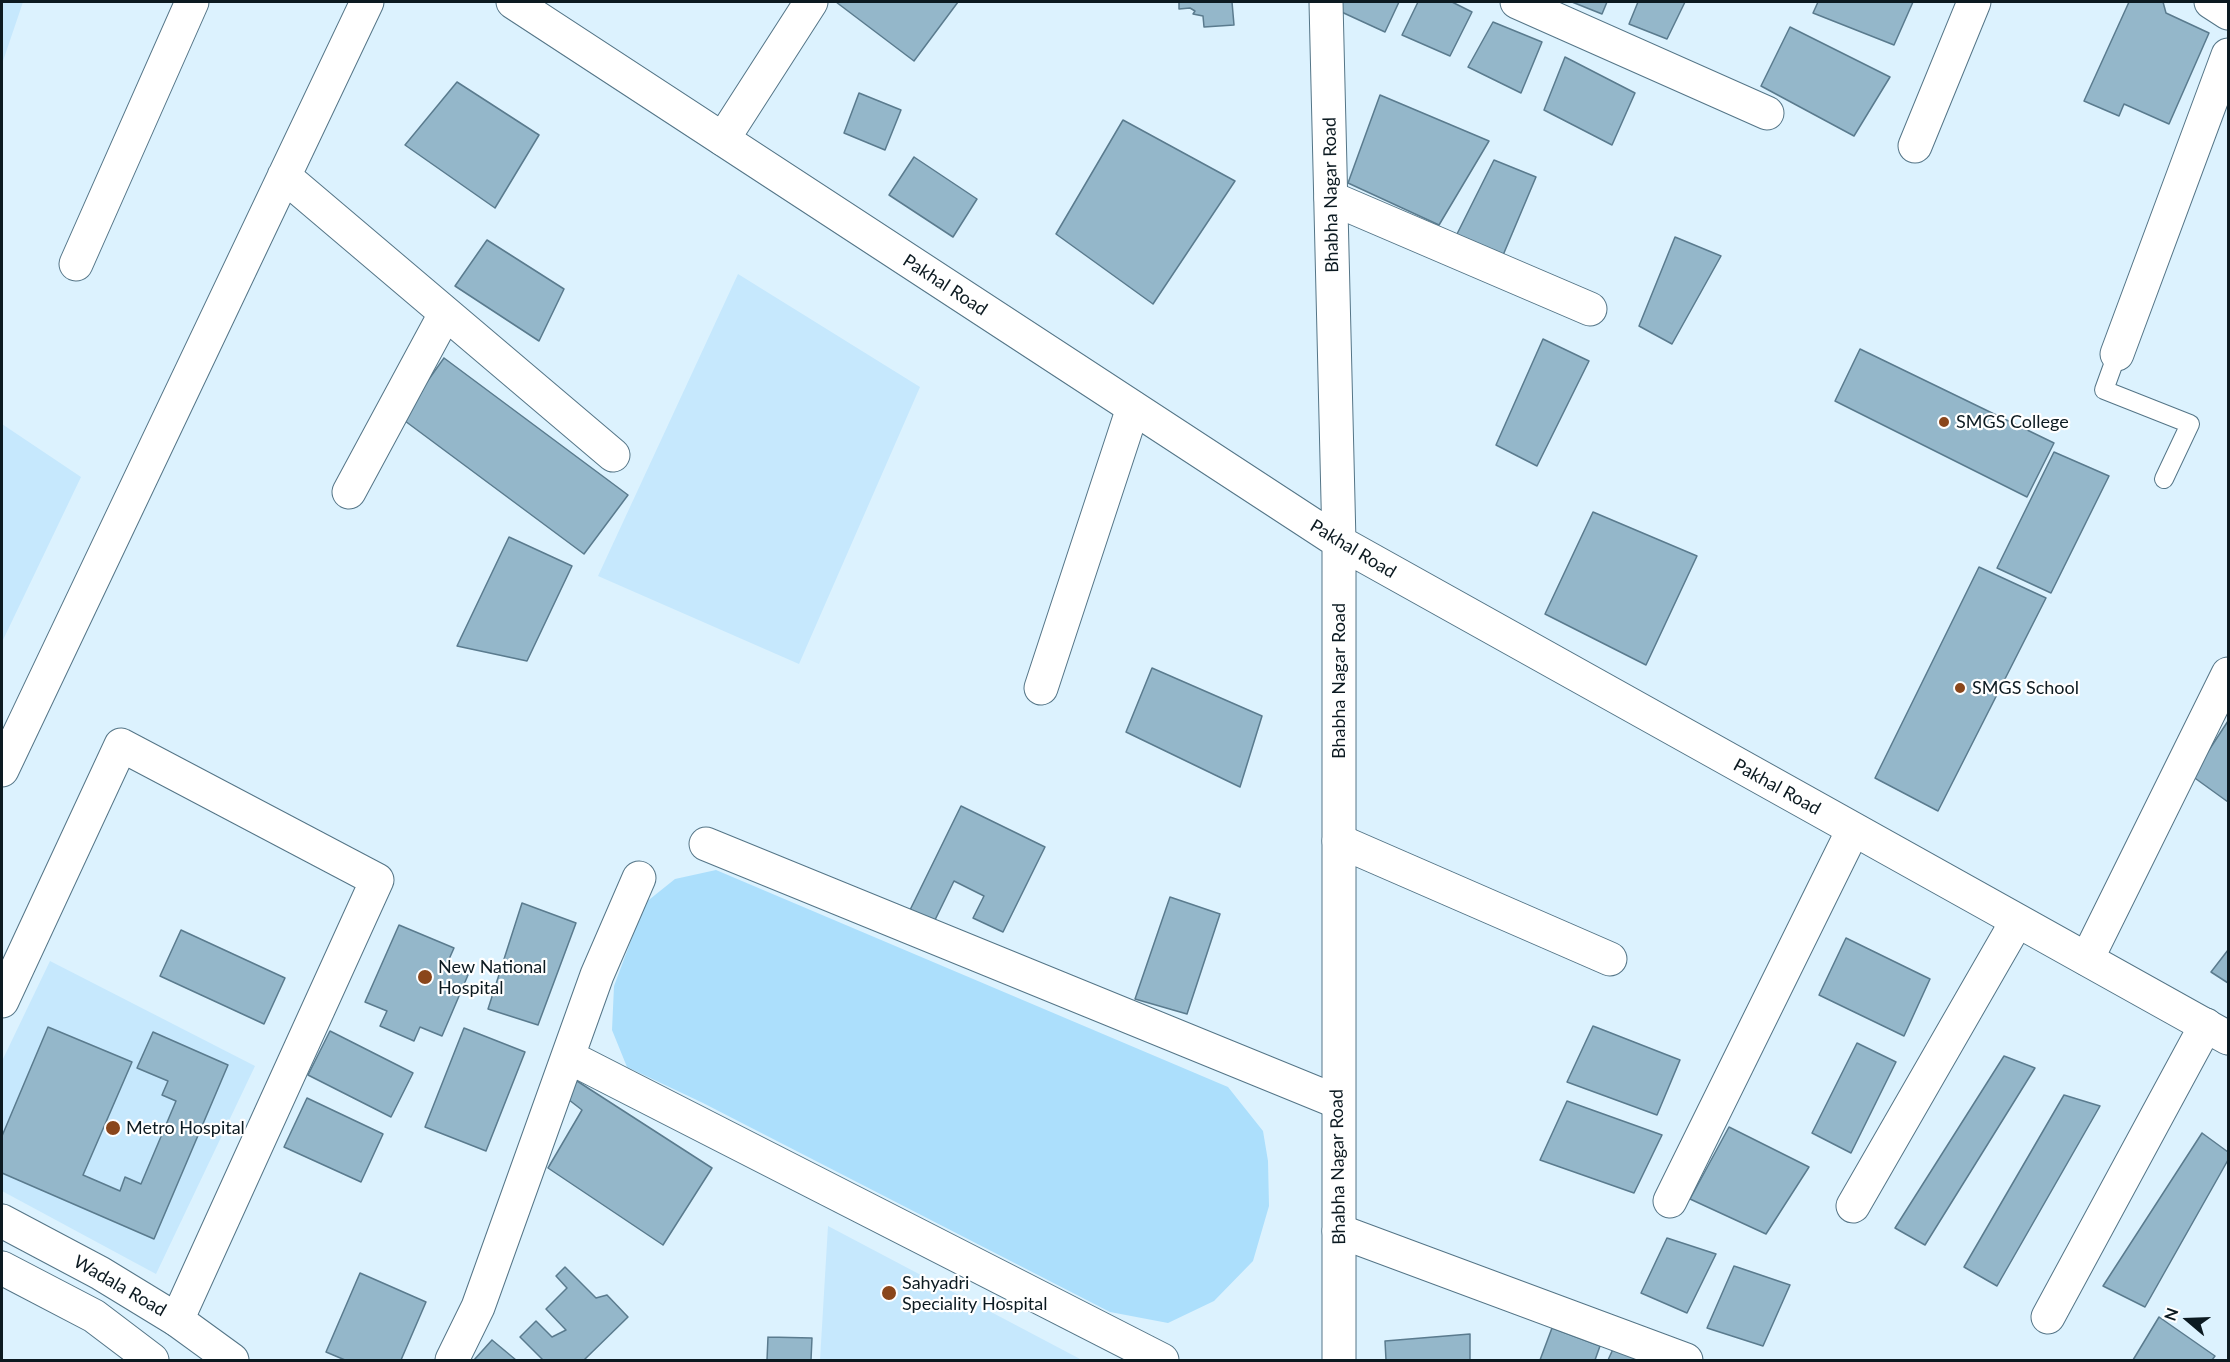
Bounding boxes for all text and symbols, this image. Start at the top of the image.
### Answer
street label: Bhabha Nagar Road [1319,117,1343,273]
street label: Pakhal Road [899,250,991,320]
place label: SMGS College [1956,411,2069,433]
marker: SMGS College [1937,415,1951,429]
street label: Pakhal Road [1306,515,1400,583]
street label: Bhabha Nagar Road [1328,603,1350,759]
place label: SMGS School [1972,677,2079,699]
marker: SMGS School [1953,681,1967,695]
street label: Pakhal Road [1730,754,1824,820]
place label: New National Hospital [438,956,546,998]
marker: New National Hospital [416,968,434,986]
street label: Bhabha Nagar Road [1326,1089,1350,1245]
place label: Metro Hospital [126,1117,245,1139]
marker: Metro Hospital [104,1119,122,1137]
street label: Wadala Road [70,1251,170,1321]
place label: Sahyadri Speciality Hospital [902,1272,1047,1314]
marker: Sahyadri Speciality Hospital [880,1284,898,1302]
north arrow [2158,1290,2218,1350]
text: N [2160,1305,2181,1323]

